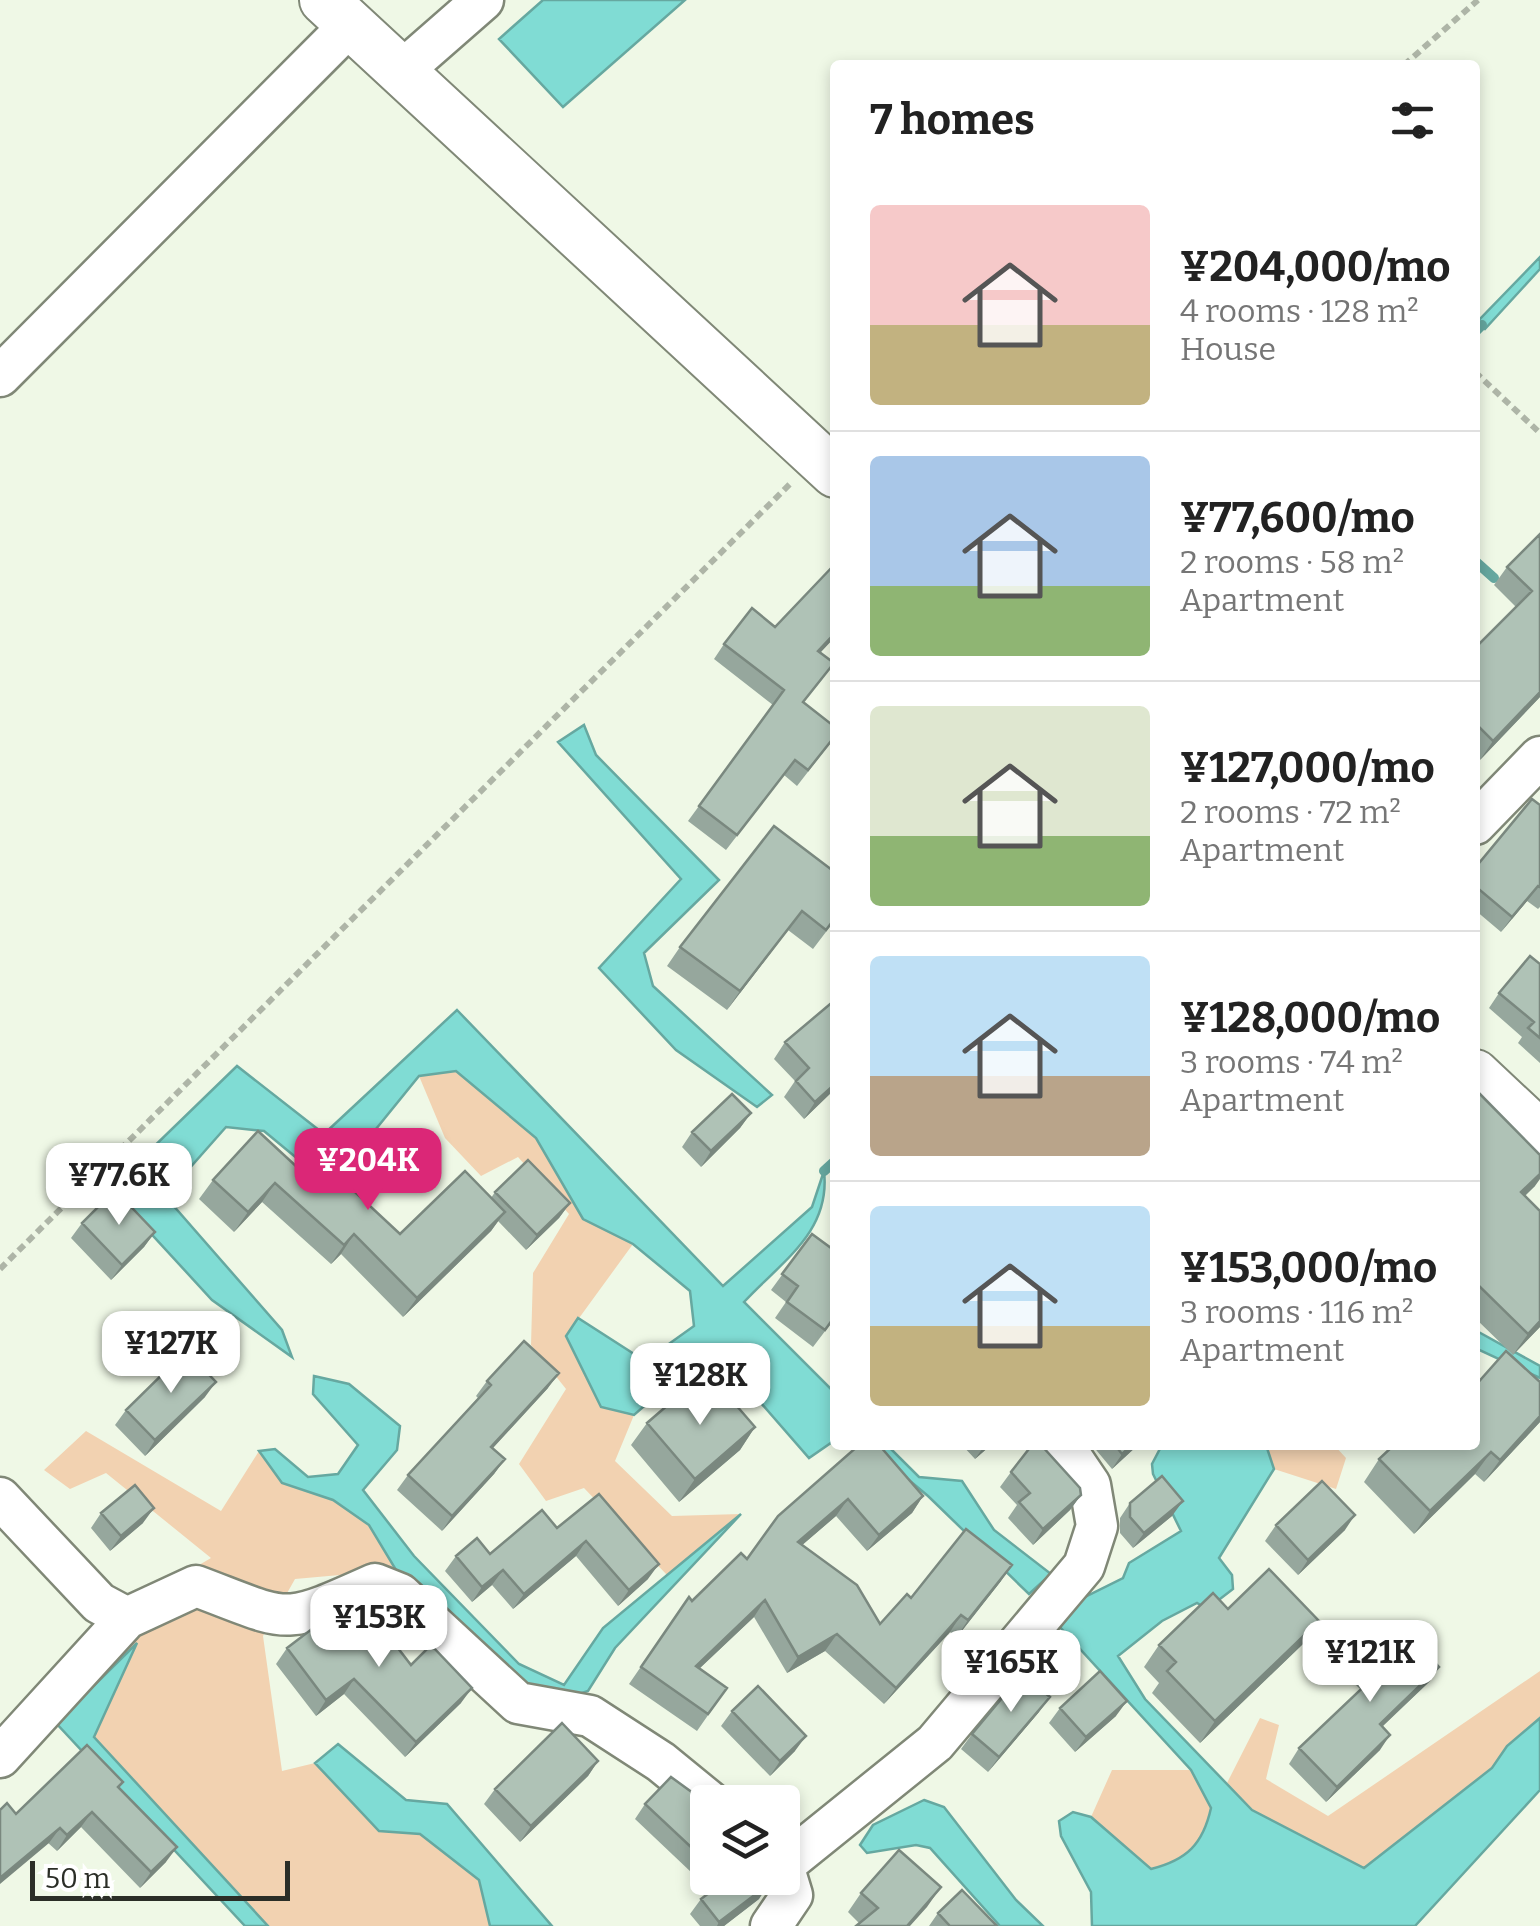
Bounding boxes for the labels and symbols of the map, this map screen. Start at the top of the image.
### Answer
pin: ¥204K [298,1128,438,1213]
pin: ¥77.6K [38,1143,200,1228]
pin: ¥127K [101,1311,241,1396]
pin: ¥128K [630,1343,770,1428]
pin: ¥153K [309,1585,449,1670]
pin: ¥121K [1300,1620,1440,1705]
pin: ¥165K [941,1630,1081,1715]
scale bar [30,1856,290,1900]

